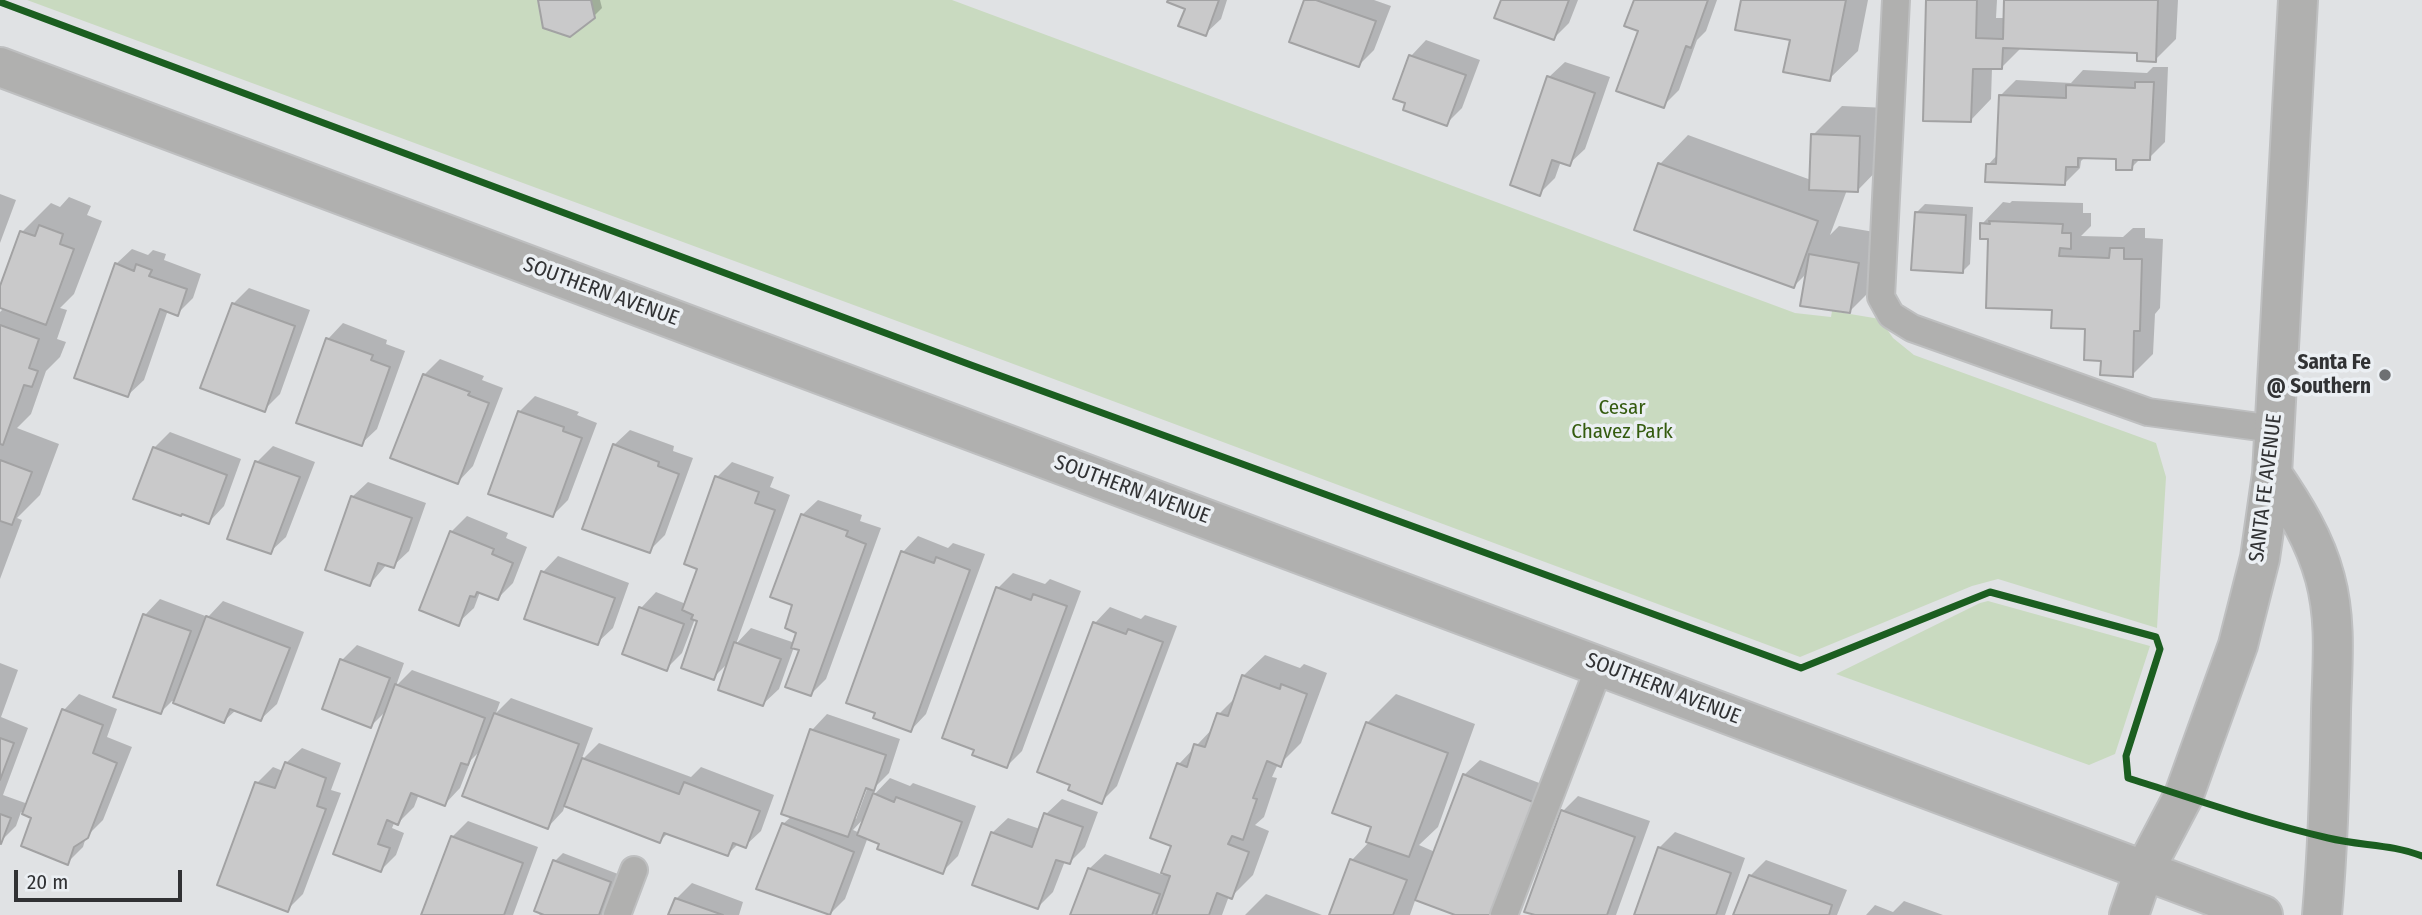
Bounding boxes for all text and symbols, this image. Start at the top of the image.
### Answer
street label: SOUTHERN AVENUE [520,252,682,332]
place label: Santa Fe @ Southern [2266,350,2371,400]
marker: Santa Fe @ Southern [2377,367,2393,383]
park label: Cesar Chavez Park [1571,395,1673,445]
street label: SANTA FE AVENUE [2244,413,2288,563]
street label: SOUTHERN AVENUE [1051,450,1213,530]
street label: SOUTHERN AVENUE [1582,648,1744,730]
scale bar [18,856,186,900]
text: 20 m [27,869,68,895]

